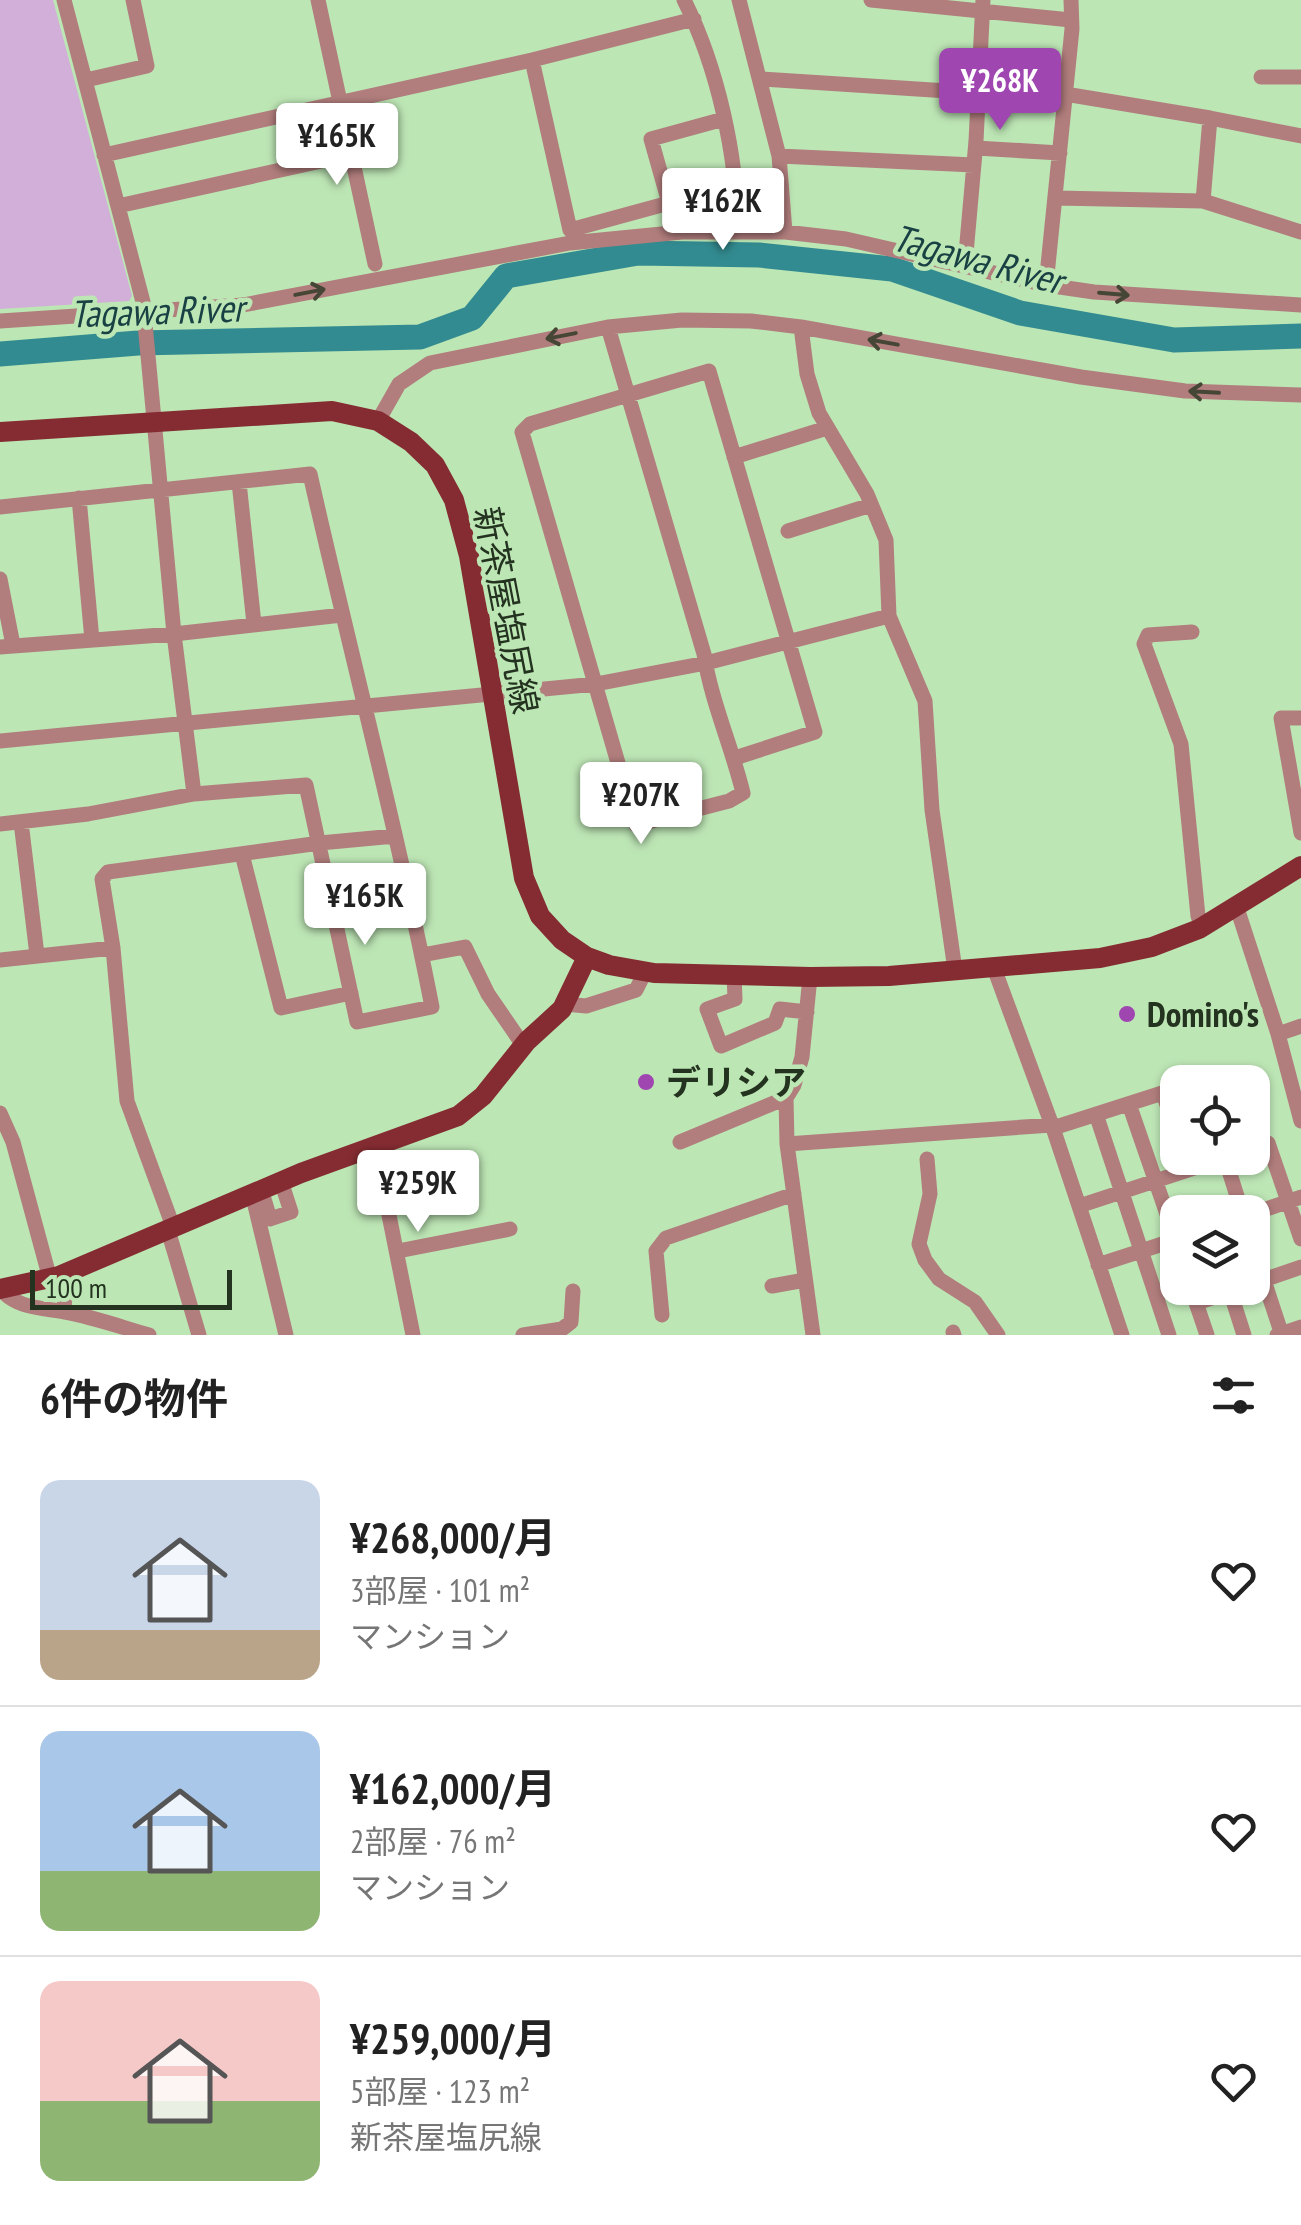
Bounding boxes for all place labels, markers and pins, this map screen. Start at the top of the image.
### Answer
pin: ¥268K [930,48,1070,133]
pin: ¥165K [267,103,407,188]
pin: ¥162K [653,168,793,253]
pin: ¥207K [571,762,711,847]
pin: ¥165K [295,863,435,948]
place label: Domino's [1147,991,1259,1037]
marker: Domino's [1116,1003,1138,1025]
place label: デリシア [666,1059,806,1105]
marker: デリシア [635,1071,657,1093]
pin: ¥259K [348,1150,488,1235]

